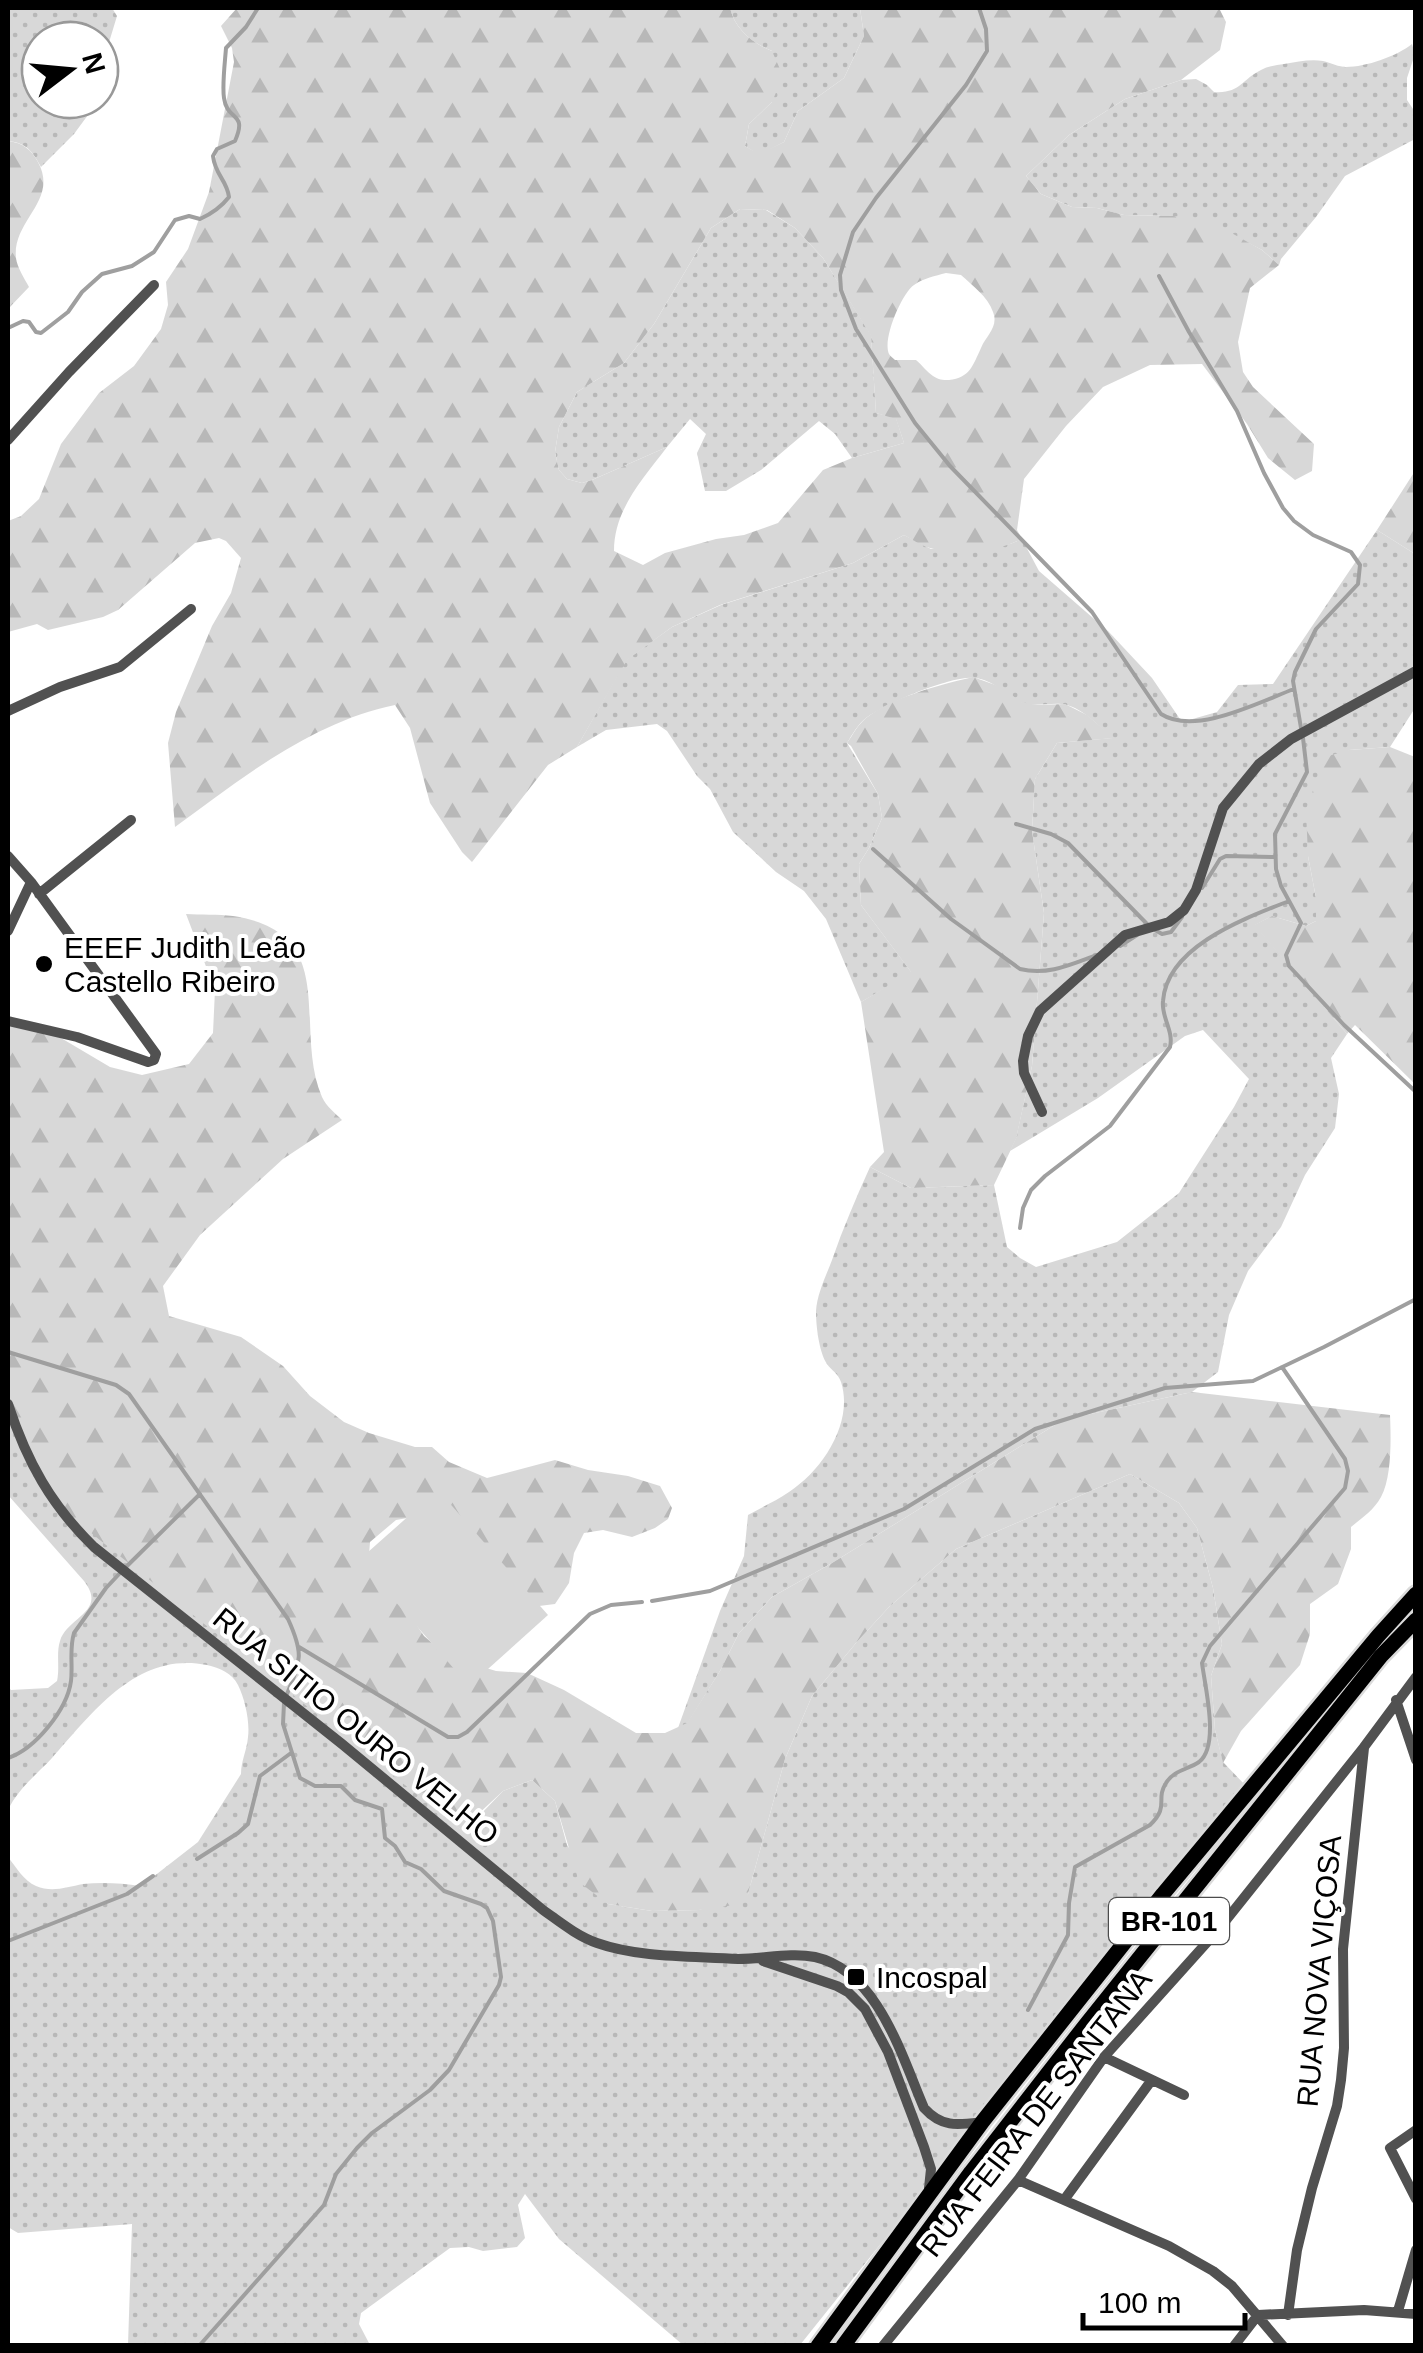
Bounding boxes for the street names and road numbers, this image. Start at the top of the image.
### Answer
street label: RUA SITIO OURO VELHO [207,1601,505,1851]
street label: RUA NOVA VIÇOSA [1291,1834,1347,2108]
road number: BR-101 [1109,1898,1229,1944]
street label: RUA FEIRA DE SANTANA [914,1963,1158,2263]

